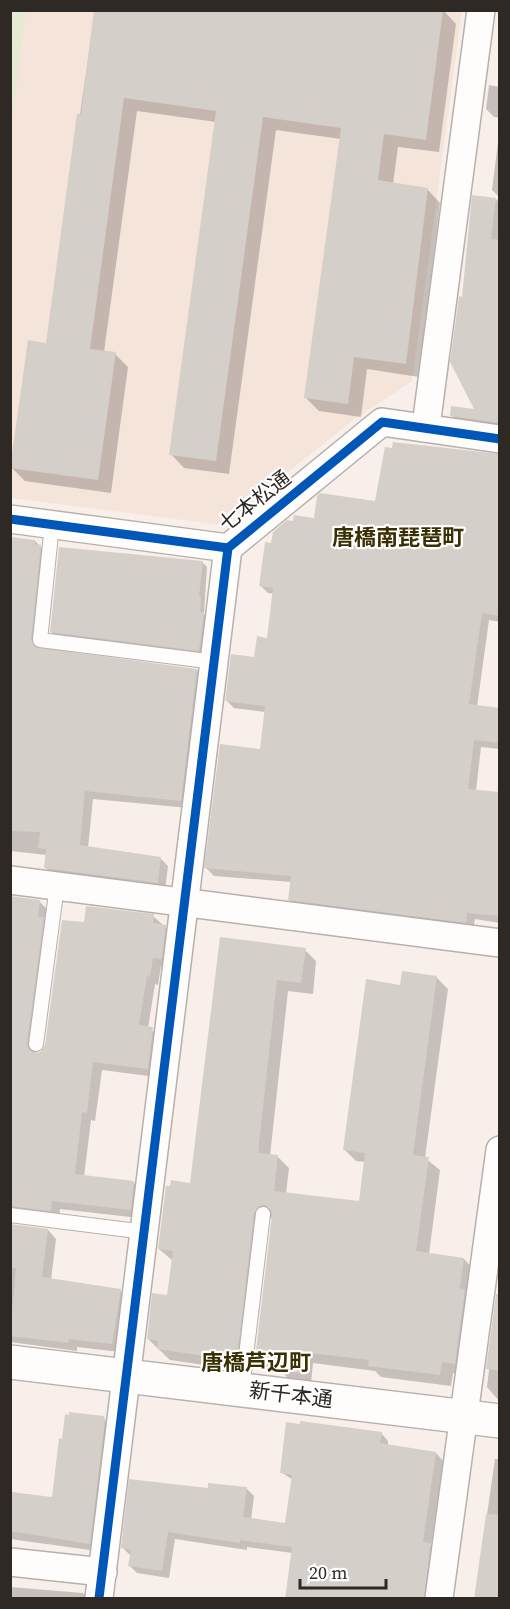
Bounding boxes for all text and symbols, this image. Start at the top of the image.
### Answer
street label: 七本松通 [213,463,297,538]
district label: 唐橋南琵琶町 [332,522,464,552]
district label: 唐橋芦辺町 [201,1347,311,1377]
street label: 新千本通 [248,1375,335,1414]
scale bar [300,1552,386,1590]
text: 20 m [309,1560,347,1585]

